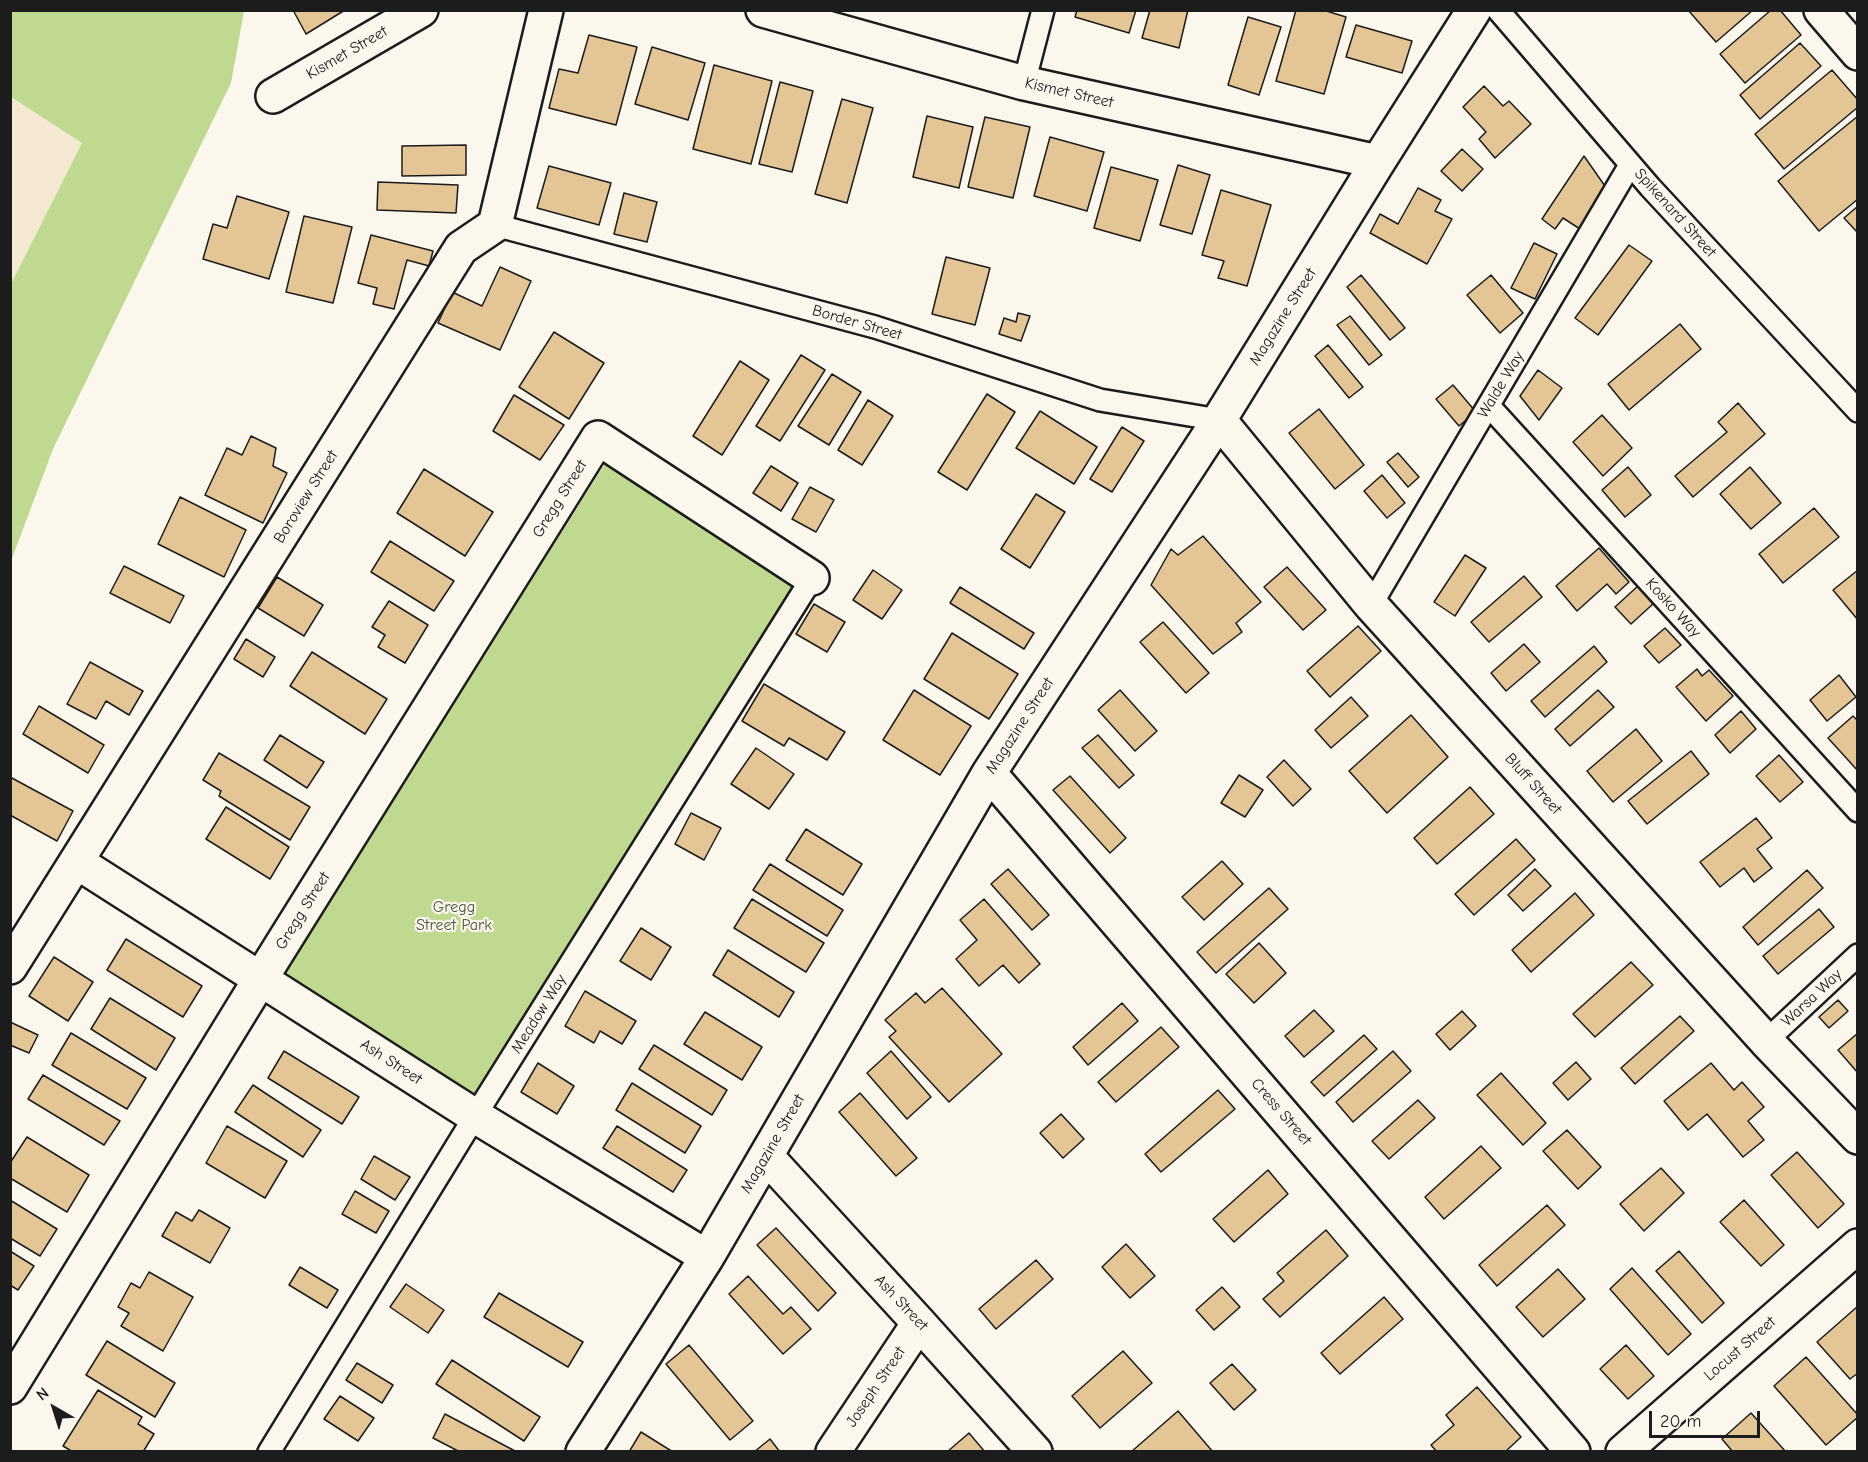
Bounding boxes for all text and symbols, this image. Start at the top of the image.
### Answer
street label: Kismet Street [303,22,391,84]
street label: Kismet Street [1023,73,1115,113]
street label: Spikenard Street [1630,164,1720,262]
street label: Magazine Street [1245,265,1321,369]
street label: Border Street [810,301,904,345]
street label: Walde Way [1474,348,1528,422]
street label: Boroview Street [270,447,342,547]
street label: Gregg Street [529,457,591,541]
street label: Kosko Way [1641,574,1705,642]
street label: Magazine Street [982,674,1058,778]
street label: Bluff Street [1500,749,1566,819]
street label: Gregg Street [272,869,334,953]
park label: Gregg Street Park [416,897,492,935]
street label: Warsa Way [1778,965,1846,1031]
street label: Meadow Way [507,971,571,1057]
street label: Ash Street [356,1035,426,1089]
street label: Cress Street [1247,1075,1315,1149]
street label: Magazine Street [737,1091,809,1197]
street label: Ash Street [870,1271,932,1335]
street label: Locust Street [1700,1313,1780,1385]
street label: Joseph Street [842,1343,910,1431]
north arrow [24,1378,84,1438]
text: N [33,1384,52,1404]
scale bar [1652,1399,1763,1437]
text: 20 m [1660,1411,1701,1432]

